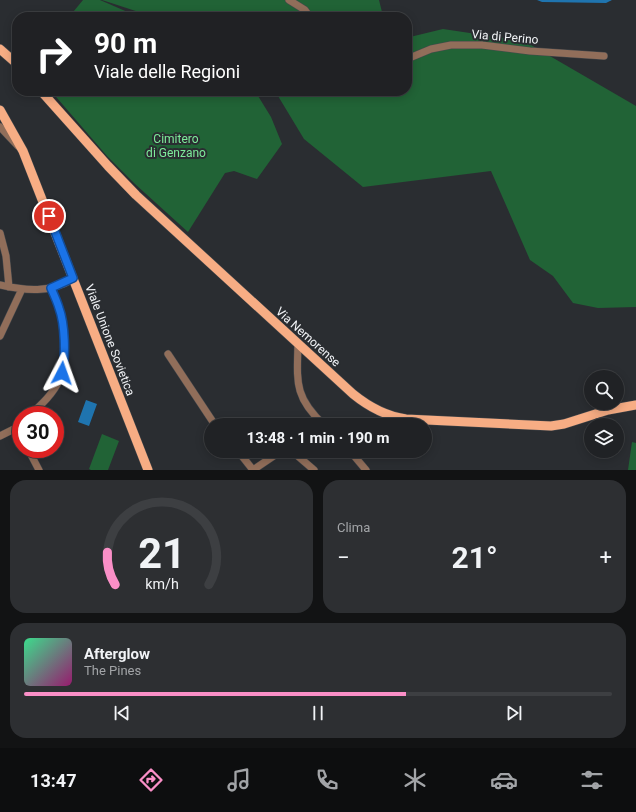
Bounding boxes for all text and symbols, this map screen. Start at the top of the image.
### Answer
text: 90 m [94,27,157,60]
street label: Via di Perino [471,27,539,47]
icon: right [28,28,80,80]
text: Viale delle Regioni [94,61,240,82]
park label: Cimitero di Genzano [146,132,206,160]
pin [32,199,66,233]
icon: arrive [38,205,60,227]
street label: Viale Unione Sovietica [82,282,138,398]
street label: Via Nemorense [273,304,343,370]
position arrow [41,352,83,394]
map controls [584,370,624,458]
button: search [584,370,624,410]
speed limit sign: 30 [12,406,64,458]
button: layers [584,418,624,458]
text: 13:48 · 1 min · 190 m [247,429,389,447]
text: Clima [337,520,370,535]
text: 21 [138,528,185,577]
text: 21° [451,540,498,575]
text: − [337,545,350,570]
text: + [600,545,612,570]
text: km/h [145,575,178,591]
text: Afterglow [84,645,150,663]
text: The Pines [84,663,141,678]
icon: previous [111,702,133,724]
icon: pause [307,702,329,724]
icon: next [503,702,525,724]
icon: directions [137,766,165,794]
icon: music [225,766,253,794]
icon: phone [313,766,341,794]
icon: climate [401,766,429,794]
icon: car [490,766,518,794]
icon: filters [578,766,606,794]
text: 13:47 [30,770,77,791]

